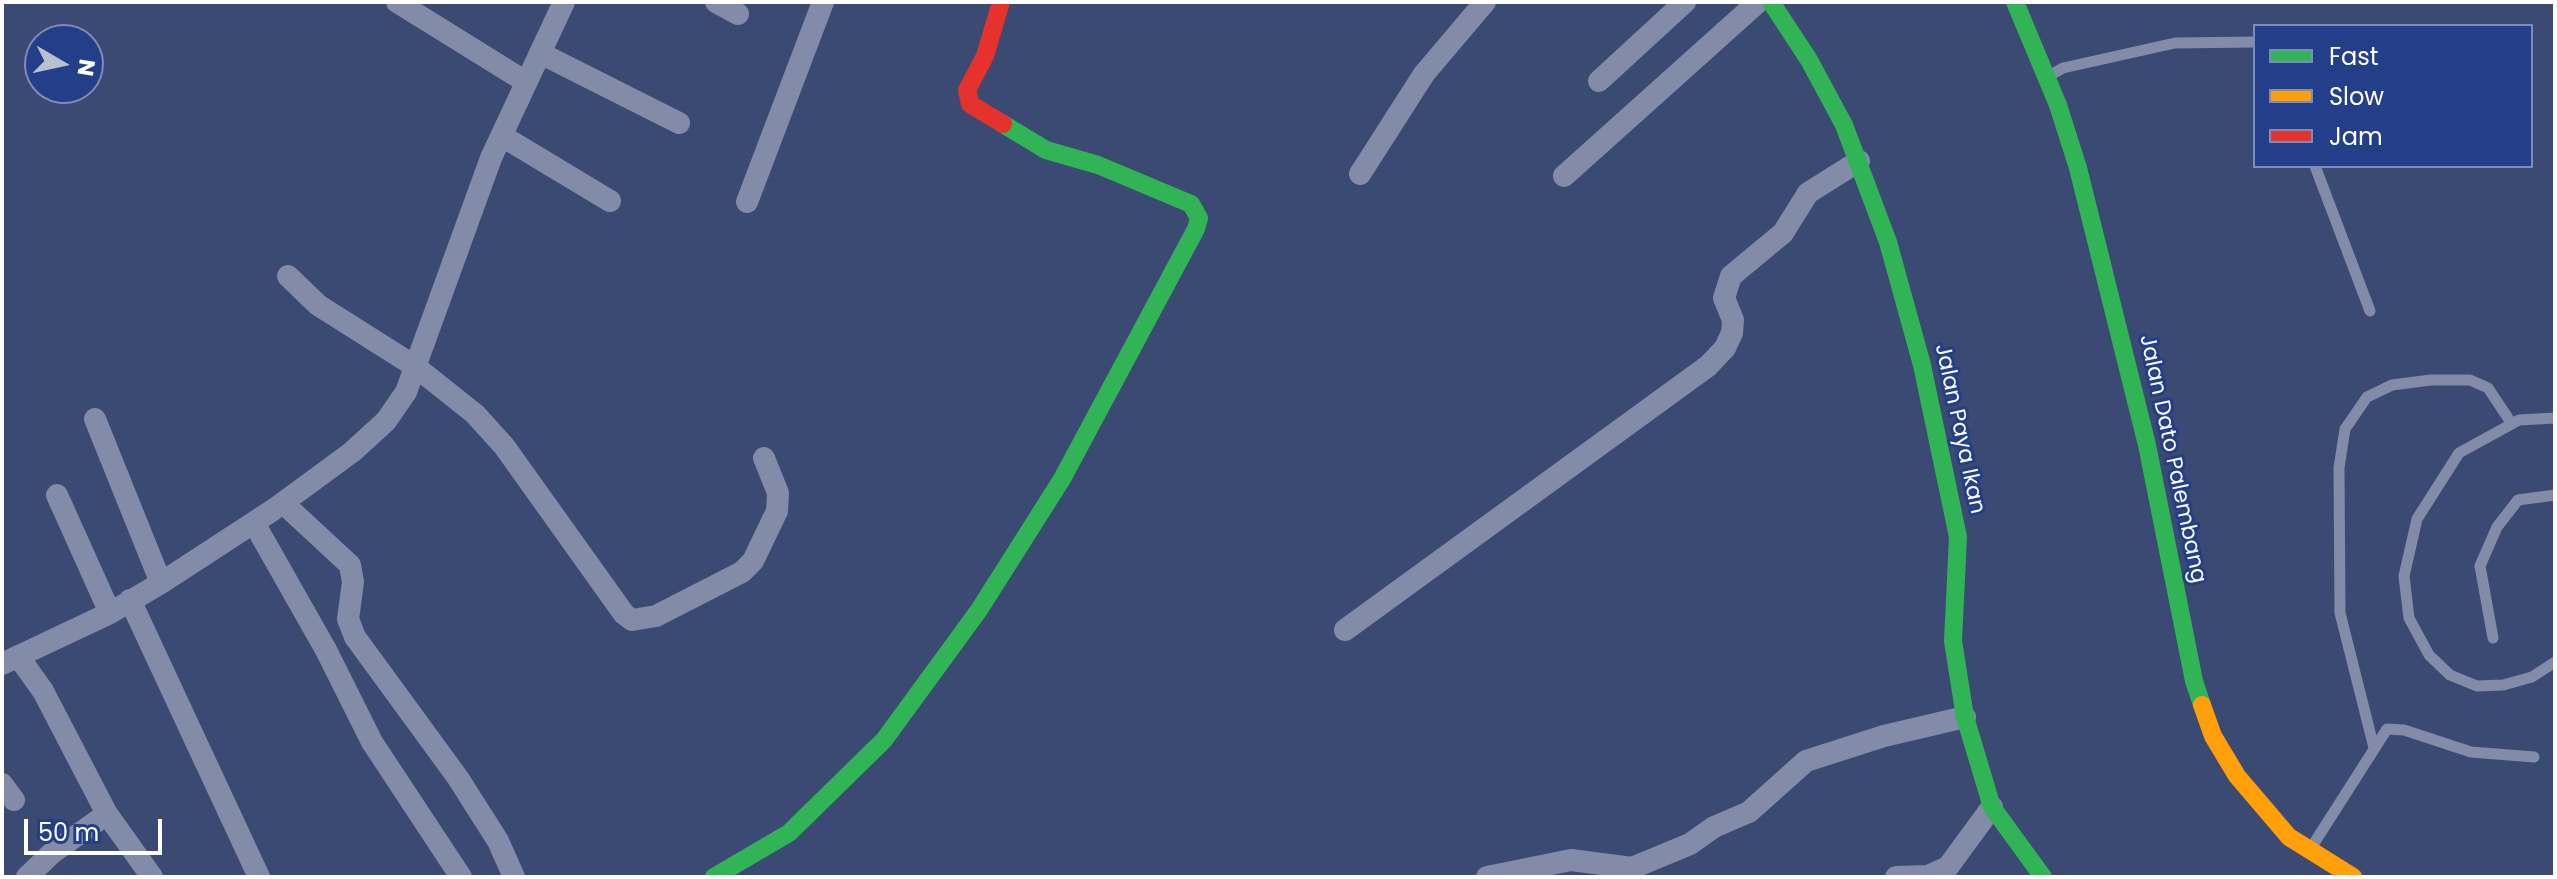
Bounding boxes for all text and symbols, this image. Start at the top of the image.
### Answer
north arrow [24,24,104,104]
legend [2253,24,2533,168]
text: Fast [2329,40,2379,73]
text: N [70,57,103,78]
text: Slow [2329,80,2384,113]
text: Jam [2329,120,2383,153]
street label: Jalan Dato Palembang [2133,332,2211,586]
street label: Jalan Paya Ikan [1928,342,1990,516]
scale bar [28,803,166,853]
text: 50 m [38,816,99,849]

